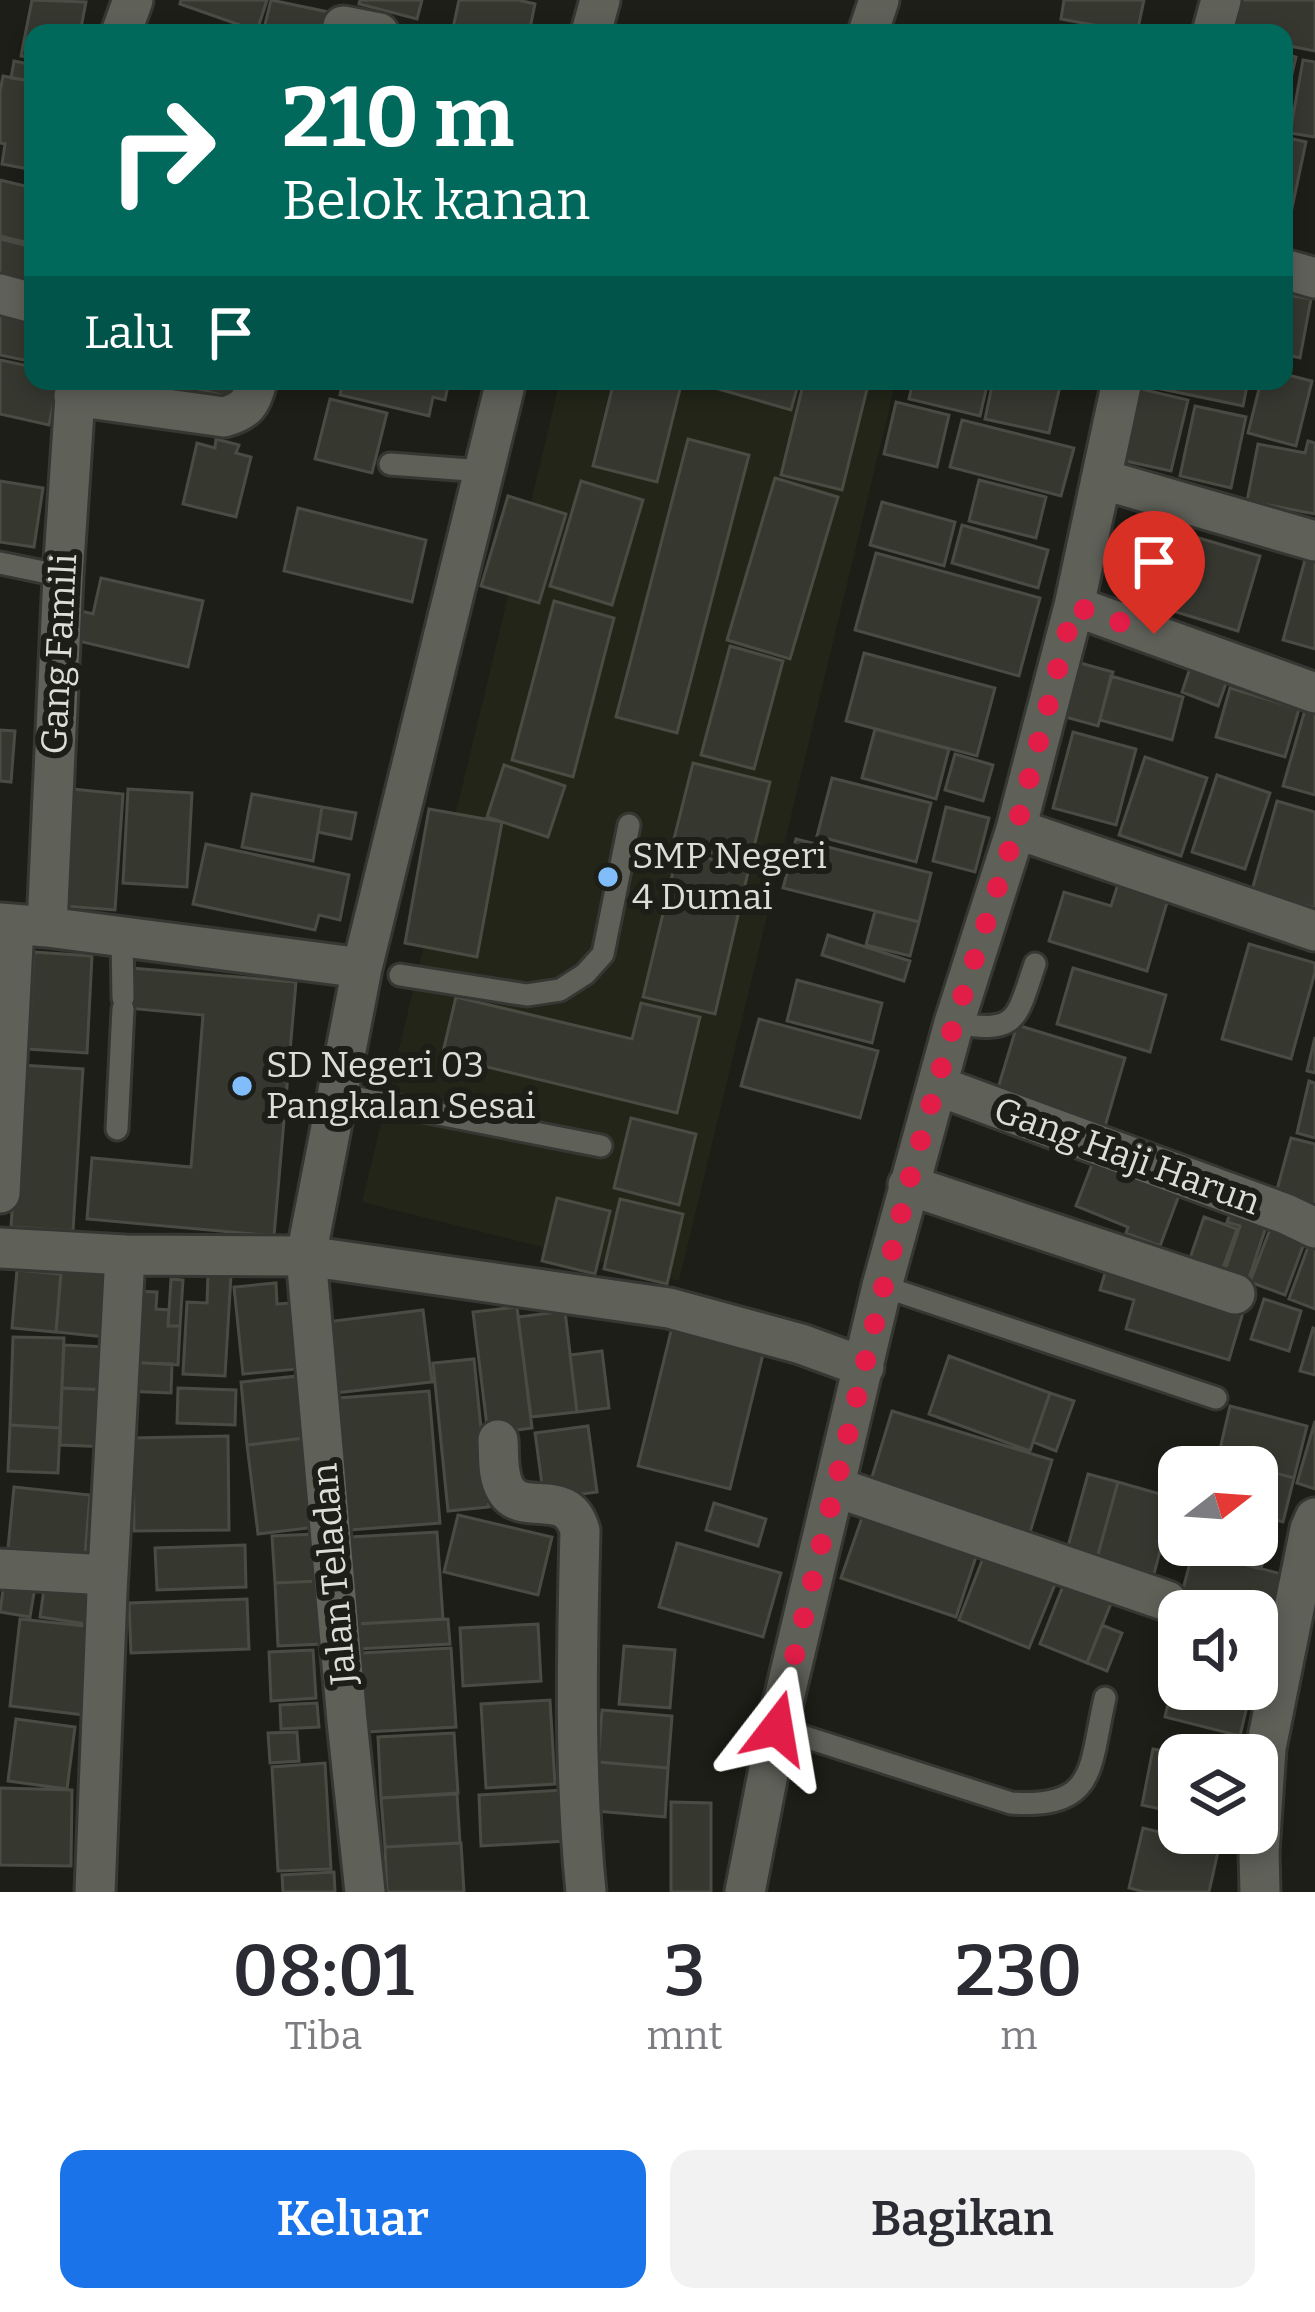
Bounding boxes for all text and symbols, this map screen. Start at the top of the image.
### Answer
text: 210 m [282,67,514,168]
icon: right [84,72,240,228]
text: Belok kanan [282,169,590,233]
icon: arrive [198,300,264,366]
text: Lalu [84,306,174,360]
pin [1103,511,1205,634]
icon: arrive [1121,529,1187,595]
street label: Gang Famili [32,553,86,755]
place label: SMP Negeri 4 Dumai [632,834,827,919]
marker: SMP Negeri 4 Dumai [595,864,621,890]
place label: SD Negeri 03 Pangkalan Sesai [266,1043,536,1128]
marker: SD Negeri 03 Pangkalan Sesai [229,1073,255,1099]
street label: Gang Haji Harun [988,1087,1266,1225]
north arrow [1158,1446,1278,1566]
map controls [1158,1446,1278,1854]
street label: Jalan Teladan [302,1461,366,1688]
button: sound [1158,1590,1278,1710]
position arrow [714,1665,840,1791]
button: layers [1158,1734,1278,1854]
text: 08:01 [233,1928,414,2014]
text: 3 [664,1928,705,2014]
text: 230 [955,1928,1082,2014]
text: Tiba [285,2013,362,2059]
text: mnt [647,2013,723,2059]
text: m [1000,2013,1037,2059]
button: Keluar [60,2150,646,2288]
button: Bagikan [670,2150,1255,2288]

